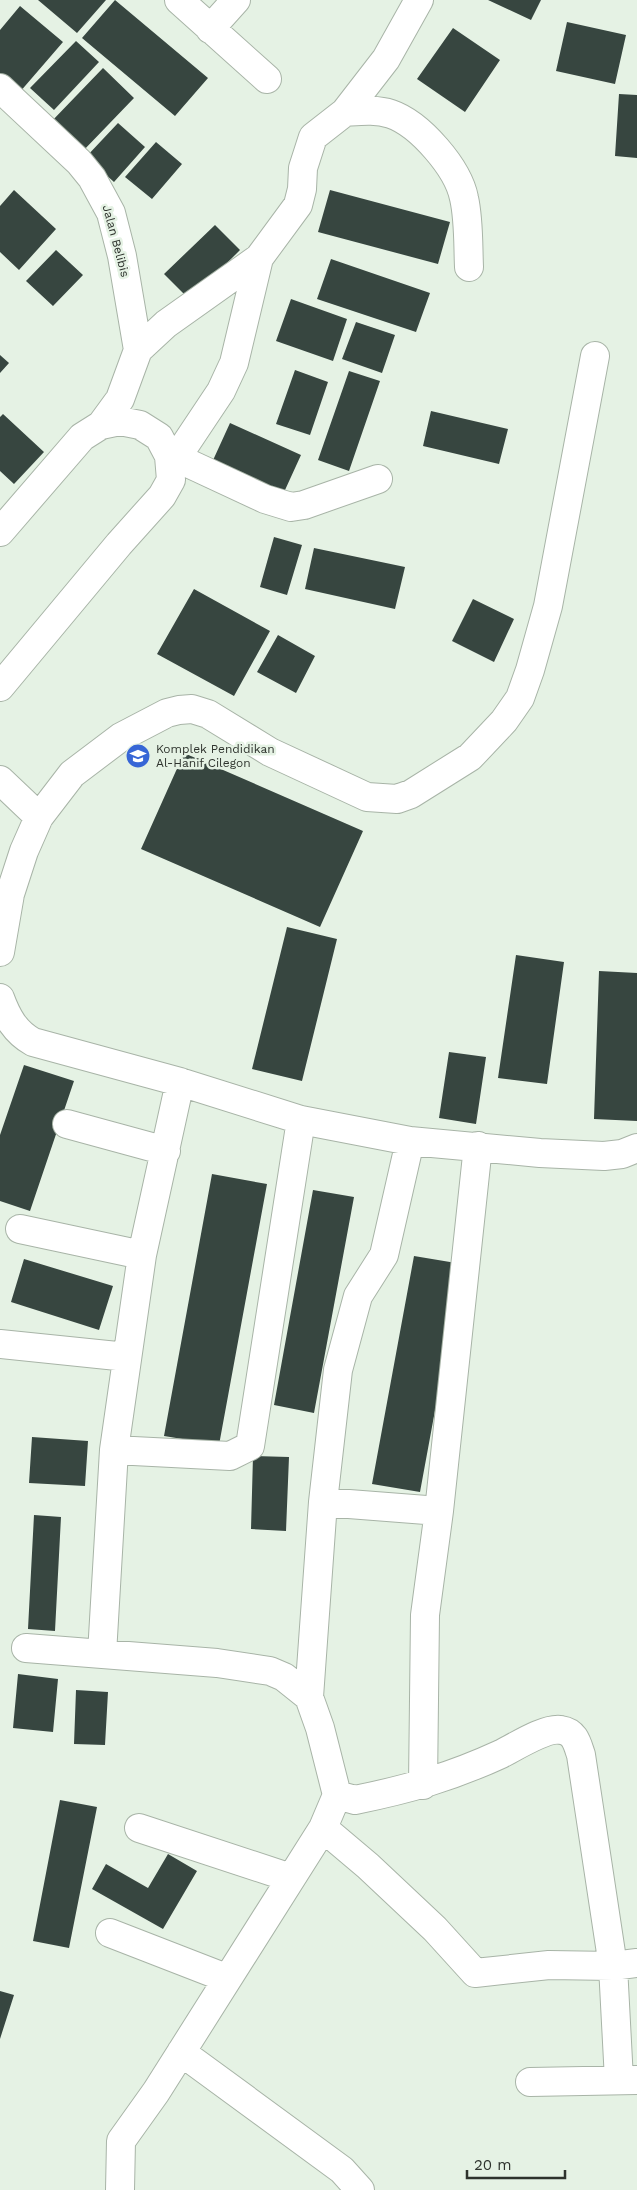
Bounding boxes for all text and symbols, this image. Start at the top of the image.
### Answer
street label: Jalan Belibis [100,203,132,279]
place label: Komplek Pendidikan Al-Hanif Cilegon [156,742,275,770]
school or university icon: Komplek Pendidikan Al-Hanif Cilegon [125,743,151,769]
scale bar [467,2148,564,2180]
text: 20 m [474,2156,512,2174]

